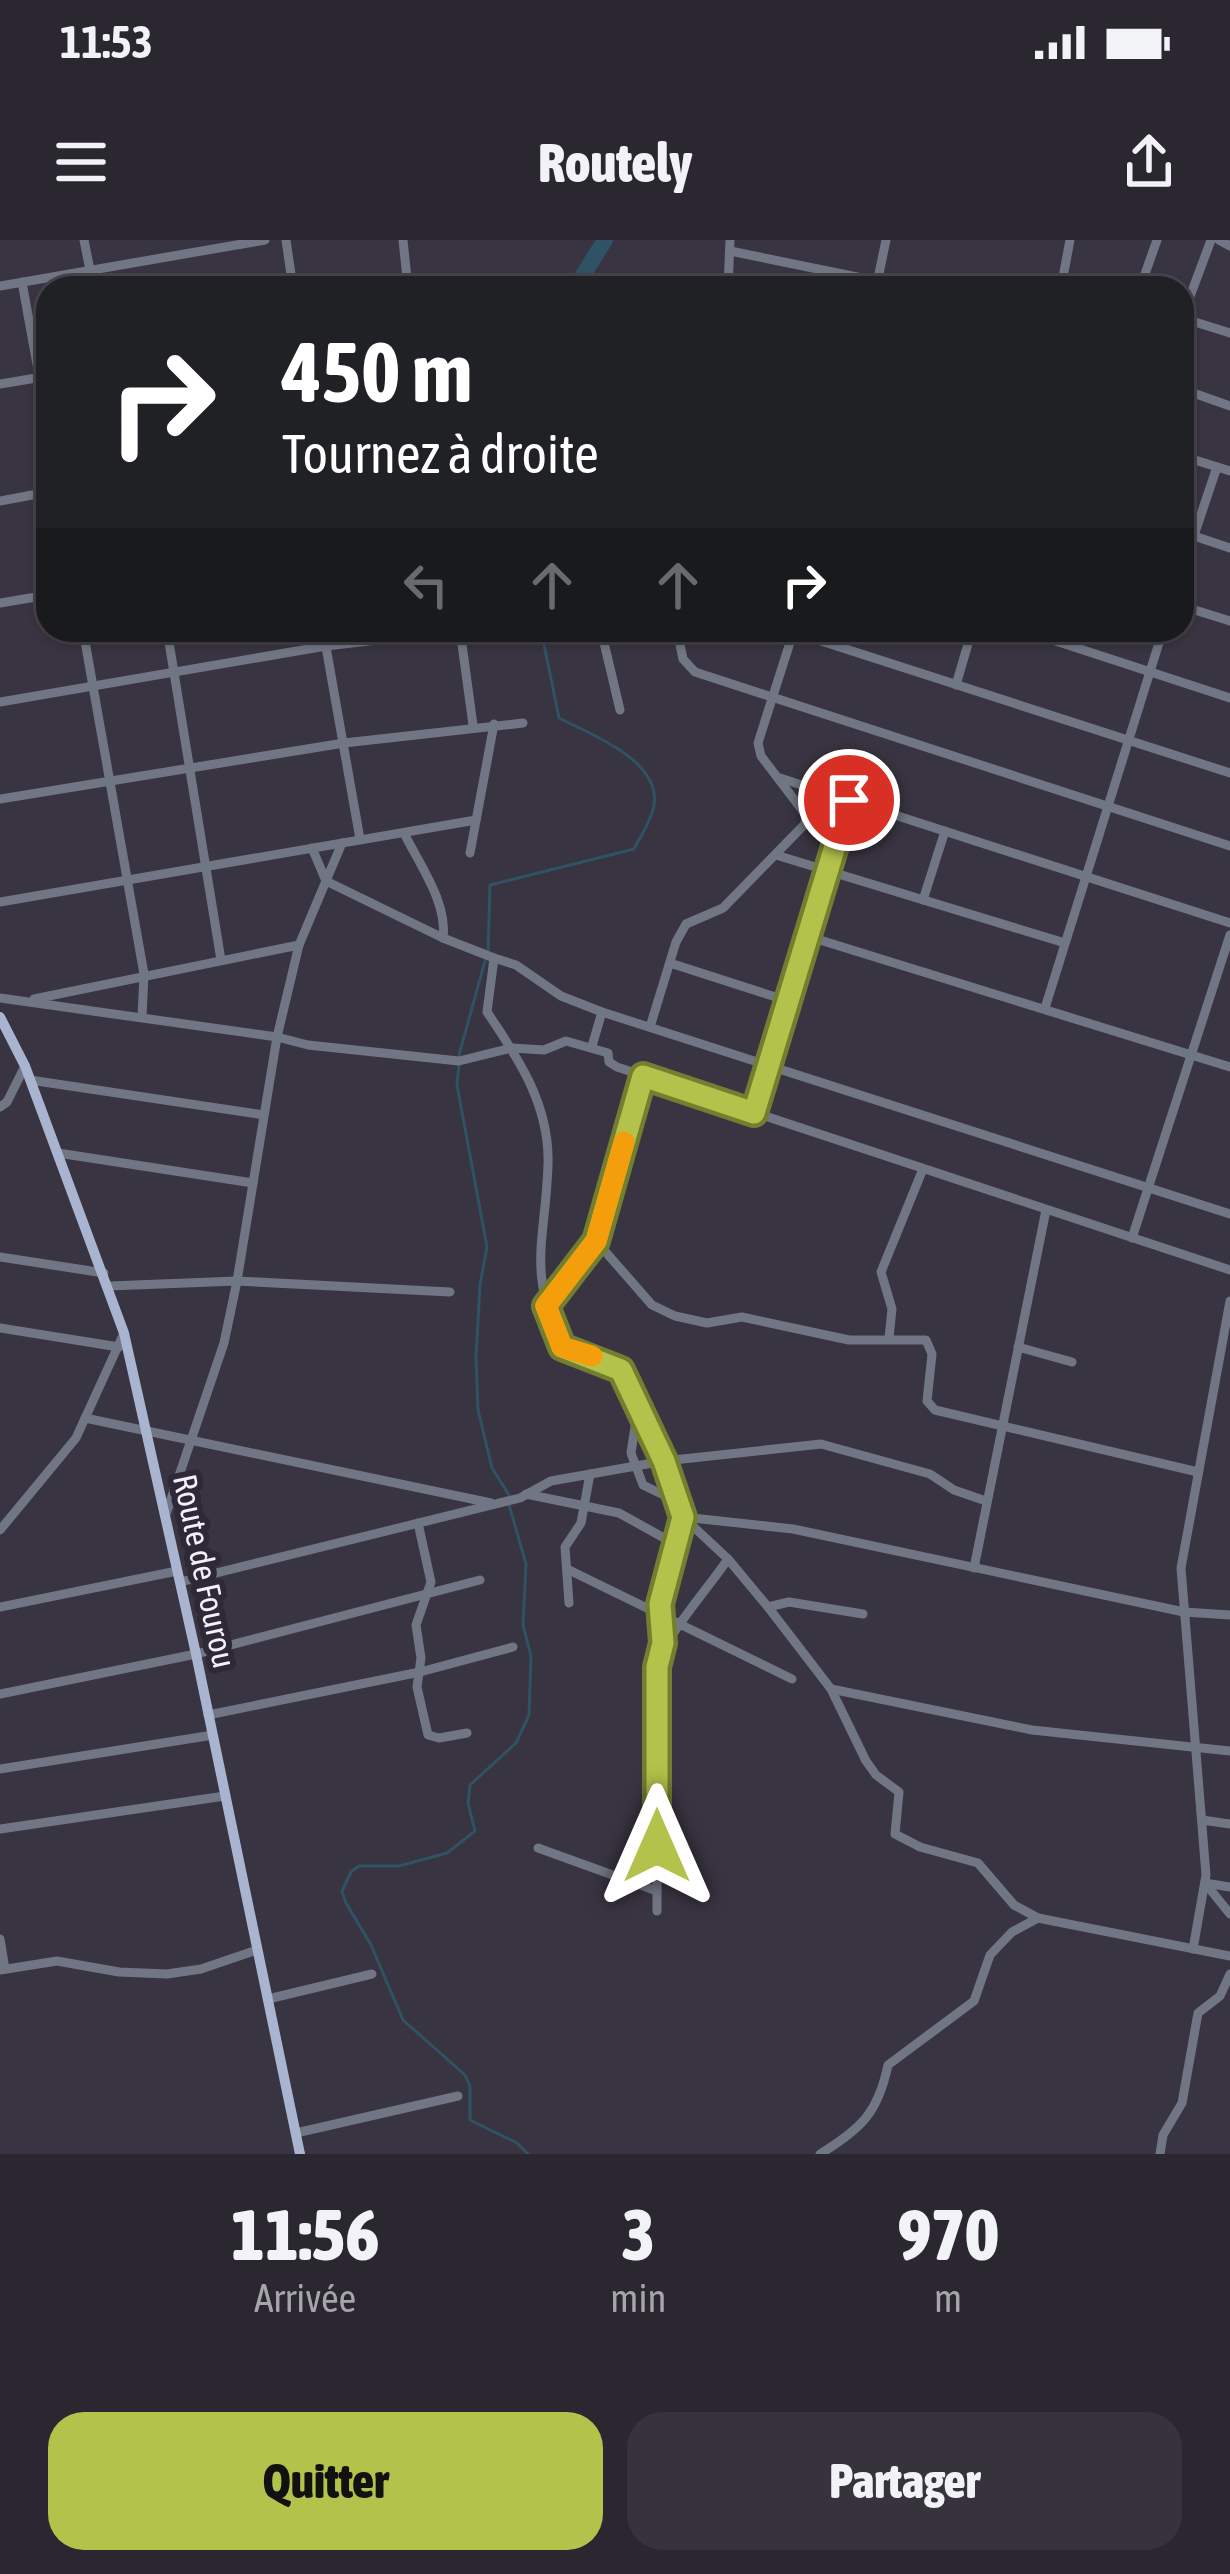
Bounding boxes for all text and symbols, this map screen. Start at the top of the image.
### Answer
text: 11:53 [60,16,153,68]
icon: menu [48,129,114,195]
icon: share [1116,129,1182,195]
text: Routely [538,132,692,193]
icon: right [84,324,240,480]
text: 450 m [282,324,472,420]
text: Tournez à droite [282,423,599,484]
icon: left [393,552,459,618]
icon: ahead [519,552,585,618]
icon: ahead [645,552,711,618]
icon: right [771,552,837,618]
pin [798,749,900,851]
icon: arrive [816,767,882,833]
street label: Route de Fourou [166,1471,244,1671]
position arrow [594,1783,720,1909]
text: 11:56 [231,2193,379,2275]
text: 3 [621,2193,655,2275]
text: 970 [897,2193,999,2275]
text: Arrivée [254,2276,356,2320]
text: min [610,2276,666,2320]
text: m [934,2276,962,2320]
button: Quitter [48,2412,603,2550]
button: Partager [627,2412,1182,2550]

